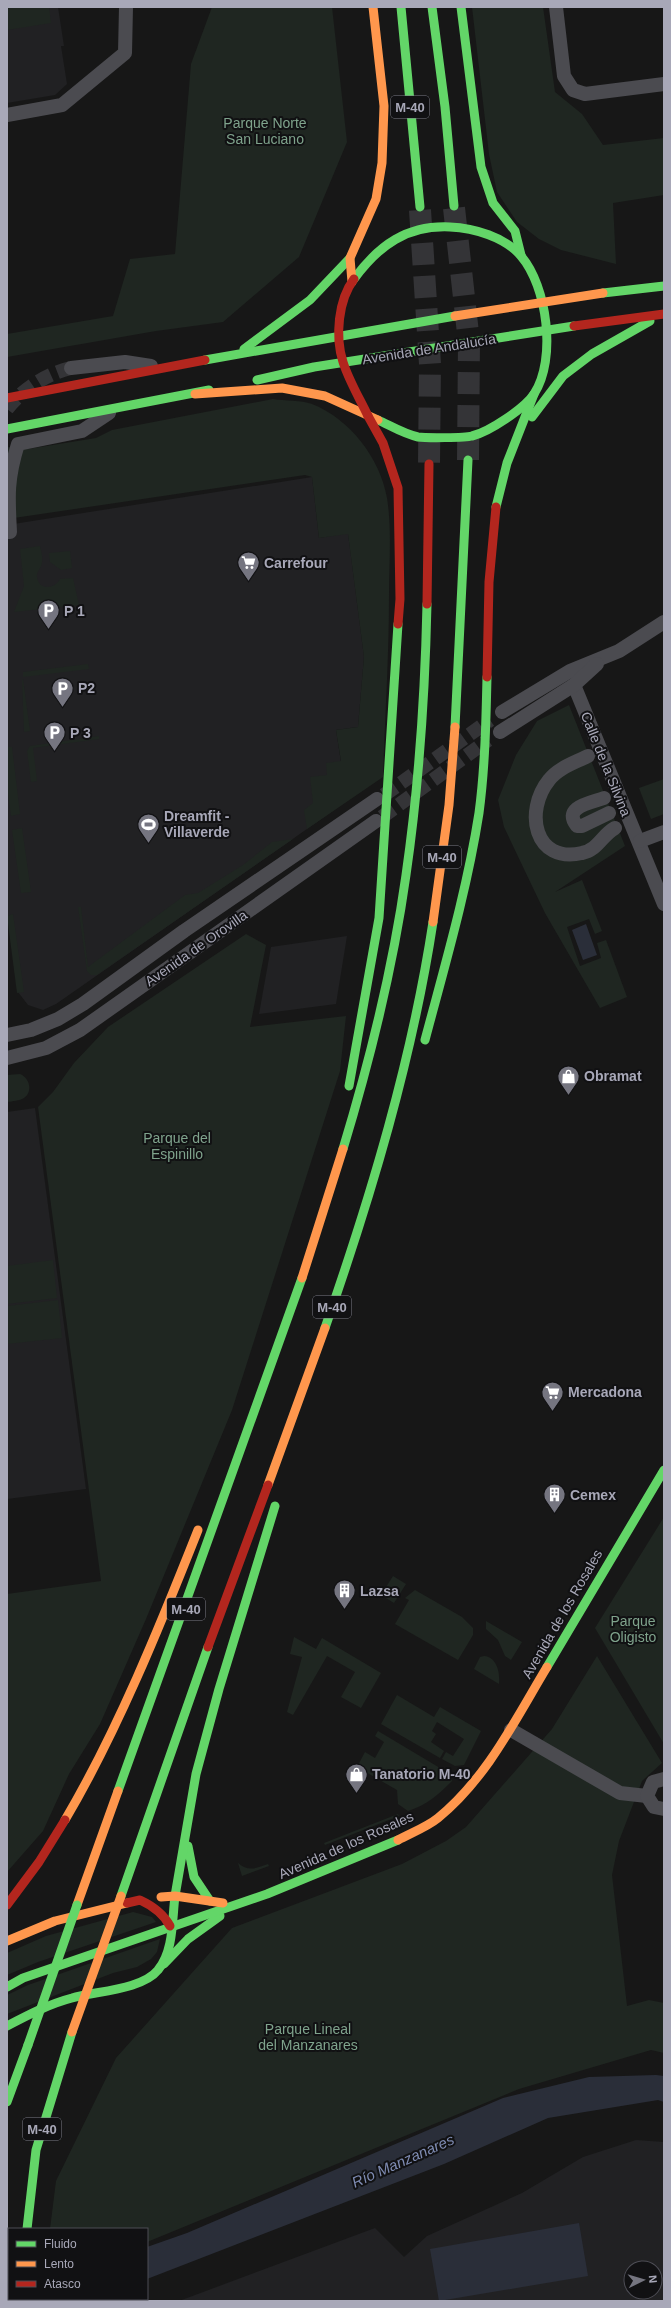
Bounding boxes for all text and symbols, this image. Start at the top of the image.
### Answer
road number: M-40 [391,96,429,118]
park label: Parque Norte San Luciano [223,115,307,147]
street label: Avenida de Andalucía [361,330,497,367]
supermarket icon: Carrefour [236,550,262,583]
place label: Carrefour [264,555,328,571]
parking icon: P 1 [35,598,61,631]
place label: P 1 [64,603,85,619]
parking icon: P2 [49,675,75,708]
place label: P2 [78,680,95,696]
street label: Calle de la Silvina [578,709,634,819]
parking icon: P 3 [42,720,68,753]
place label: P 3 [70,725,91,741]
place label: Dreamfit - Villaverde [164,808,230,840]
sports icon: Dreamfit - Villaverde [136,811,162,844]
road number: M-40 [423,846,461,868]
street label: Avenida de Orovilla [142,907,250,989]
shop icon: Obramat [556,1063,582,1096]
place label: Obramat [584,1068,642,1084]
park label: Parque del Espinillo [143,1130,211,1162]
road number: M-40 [313,1296,351,1318]
supermarket icon: Mercadona [540,1379,566,1412]
place label: Mercadona [568,1384,642,1400]
building icon: Cemex [542,1482,568,1515]
place label: Cemex [570,1487,616,1503]
street label: Avenida de los Rosales [519,1547,605,1681]
building icon: Lazsa [332,1578,358,1611]
place label: Lazsa [360,1583,399,1599]
road number: M-40 [167,1598,205,1620]
park label: Parque Oligisto [610,1613,657,1645]
shop icon: Tanatorio M-40 [344,1761,370,1794]
place label: Tanatorio M-40 [372,1766,471,1782]
street label: Avenida de los Rosales [276,1808,416,1882]
park label: Parque Lineal del Manzanares [258,2021,358,2053]
road number: M-40 [23,2118,61,2140]
water label: Río Manzanares [349,2130,457,2191]
legend [8,2228,148,2300]
text: Fluido [44,2237,77,2251]
text: Lento [44,2257,74,2271]
north arrow [623,2260,663,2300]
text: N [647,2275,659,2284]
text: Atasco [44,2277,81,2291]

